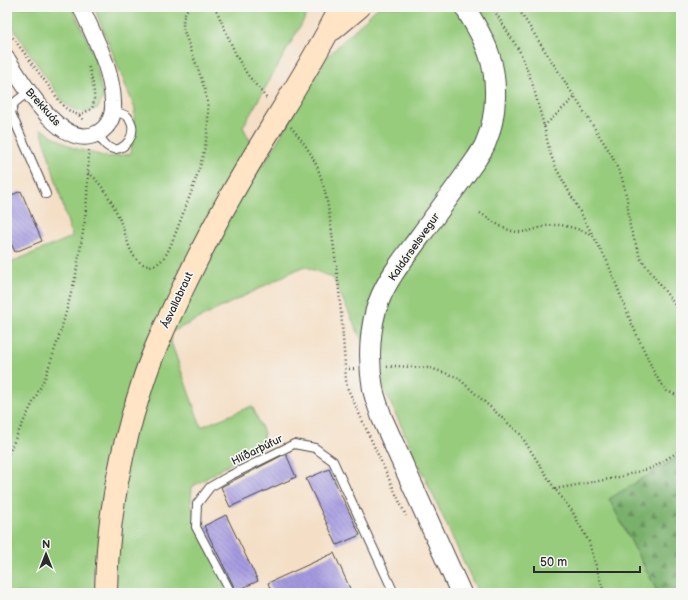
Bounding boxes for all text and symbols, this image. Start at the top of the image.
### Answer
street label: Brekkuás [23,85,64,129]
street label: Kaldárselsvegur [386,210,443,284]
street label: Ásvallabraut [158,269,196,330]
street label: Hlíðarþúfur [229,432,286,468]
north arrow [26,534,66,574]
text: N [42,538,50,551]
scale bar [534,548,640,574]
text: 50 m [540,555,567,570]

